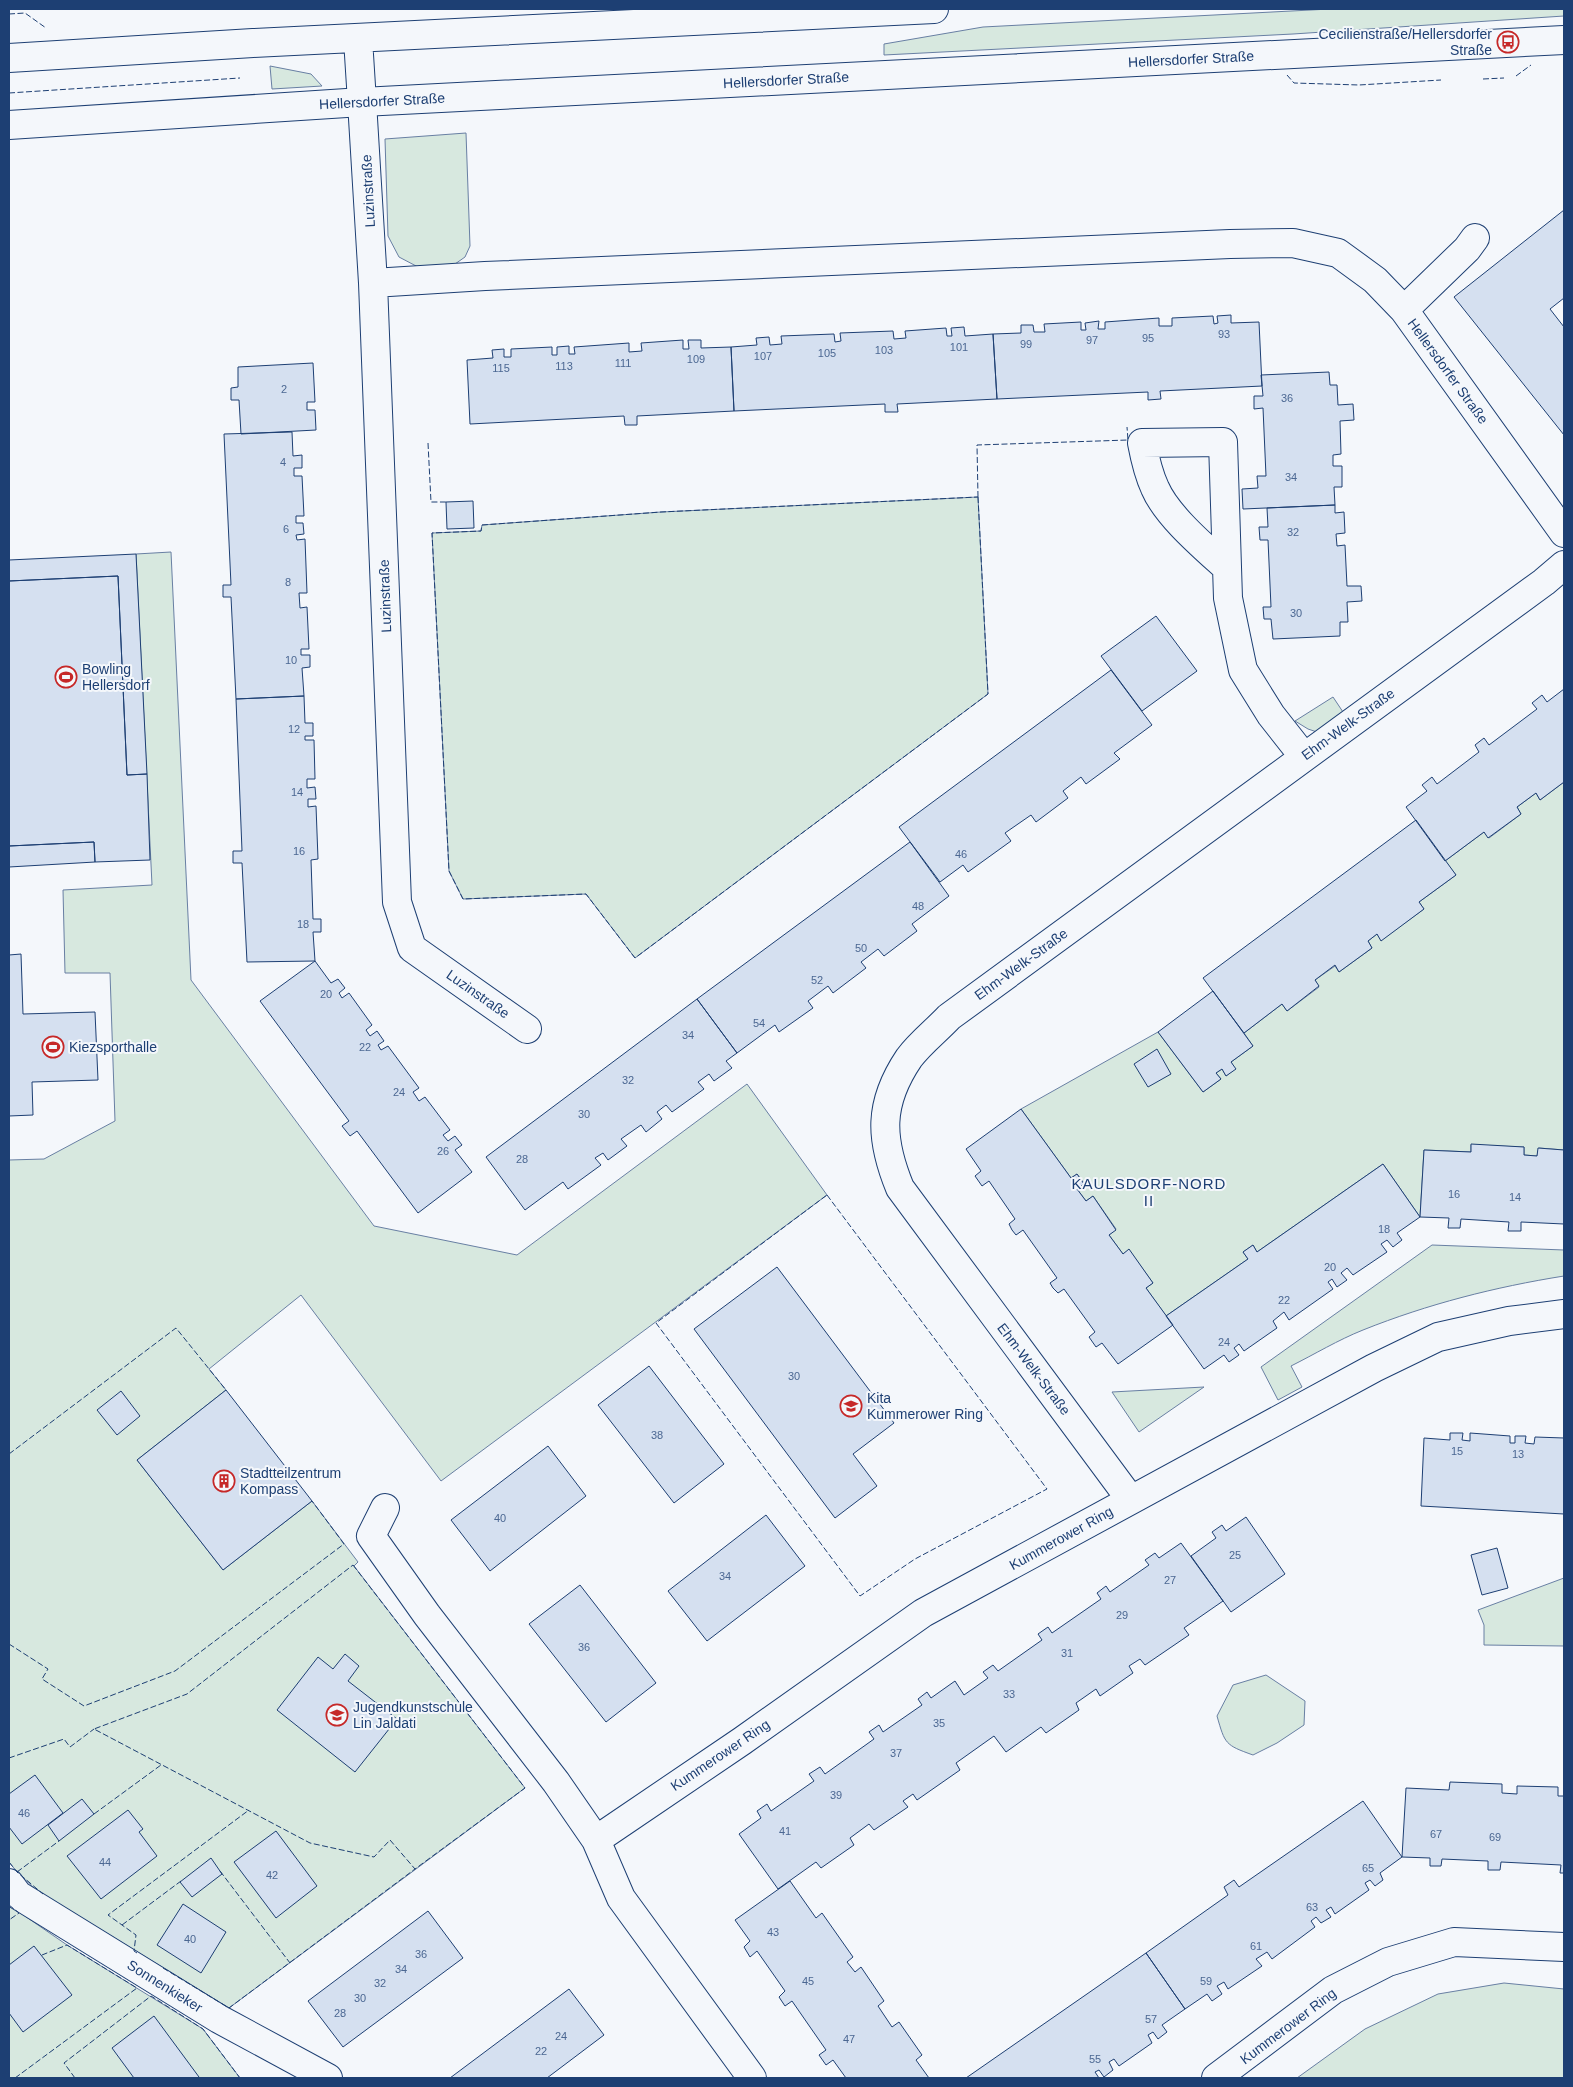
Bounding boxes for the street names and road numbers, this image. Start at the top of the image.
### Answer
street label: Hellersdorfer Straße [1128,48,1255,70]
street label: Hellersdorfer Straße [723,69,850,91]
street label: Hellersdorfer Straße [319,90,446,112]
street label: Luzinstraße [358,154,378,228]
street label: Hellersdorfer Straße [1404,315,1492,427]
street label: Luzinstraße [376,559,394,633]
street label: Ehm-Welk-Straße [1298,685,1398,763]
street label: Ehm-Welk-Straße [971,925,1071,1003]
street label: Luzinstraße [443,966,513,1022]
street label: Ehm-Welk-Straße [994,1320,1074,1418]
street label: Kummerower Ring [1006,1503,1116,1573]
street label: Kummerower Ring [667,1716,773,1794]
street label: Sonnenkieker [124,1957,206,2016]
street label: Kummerower Ring [1237,1985,1339,2067]

